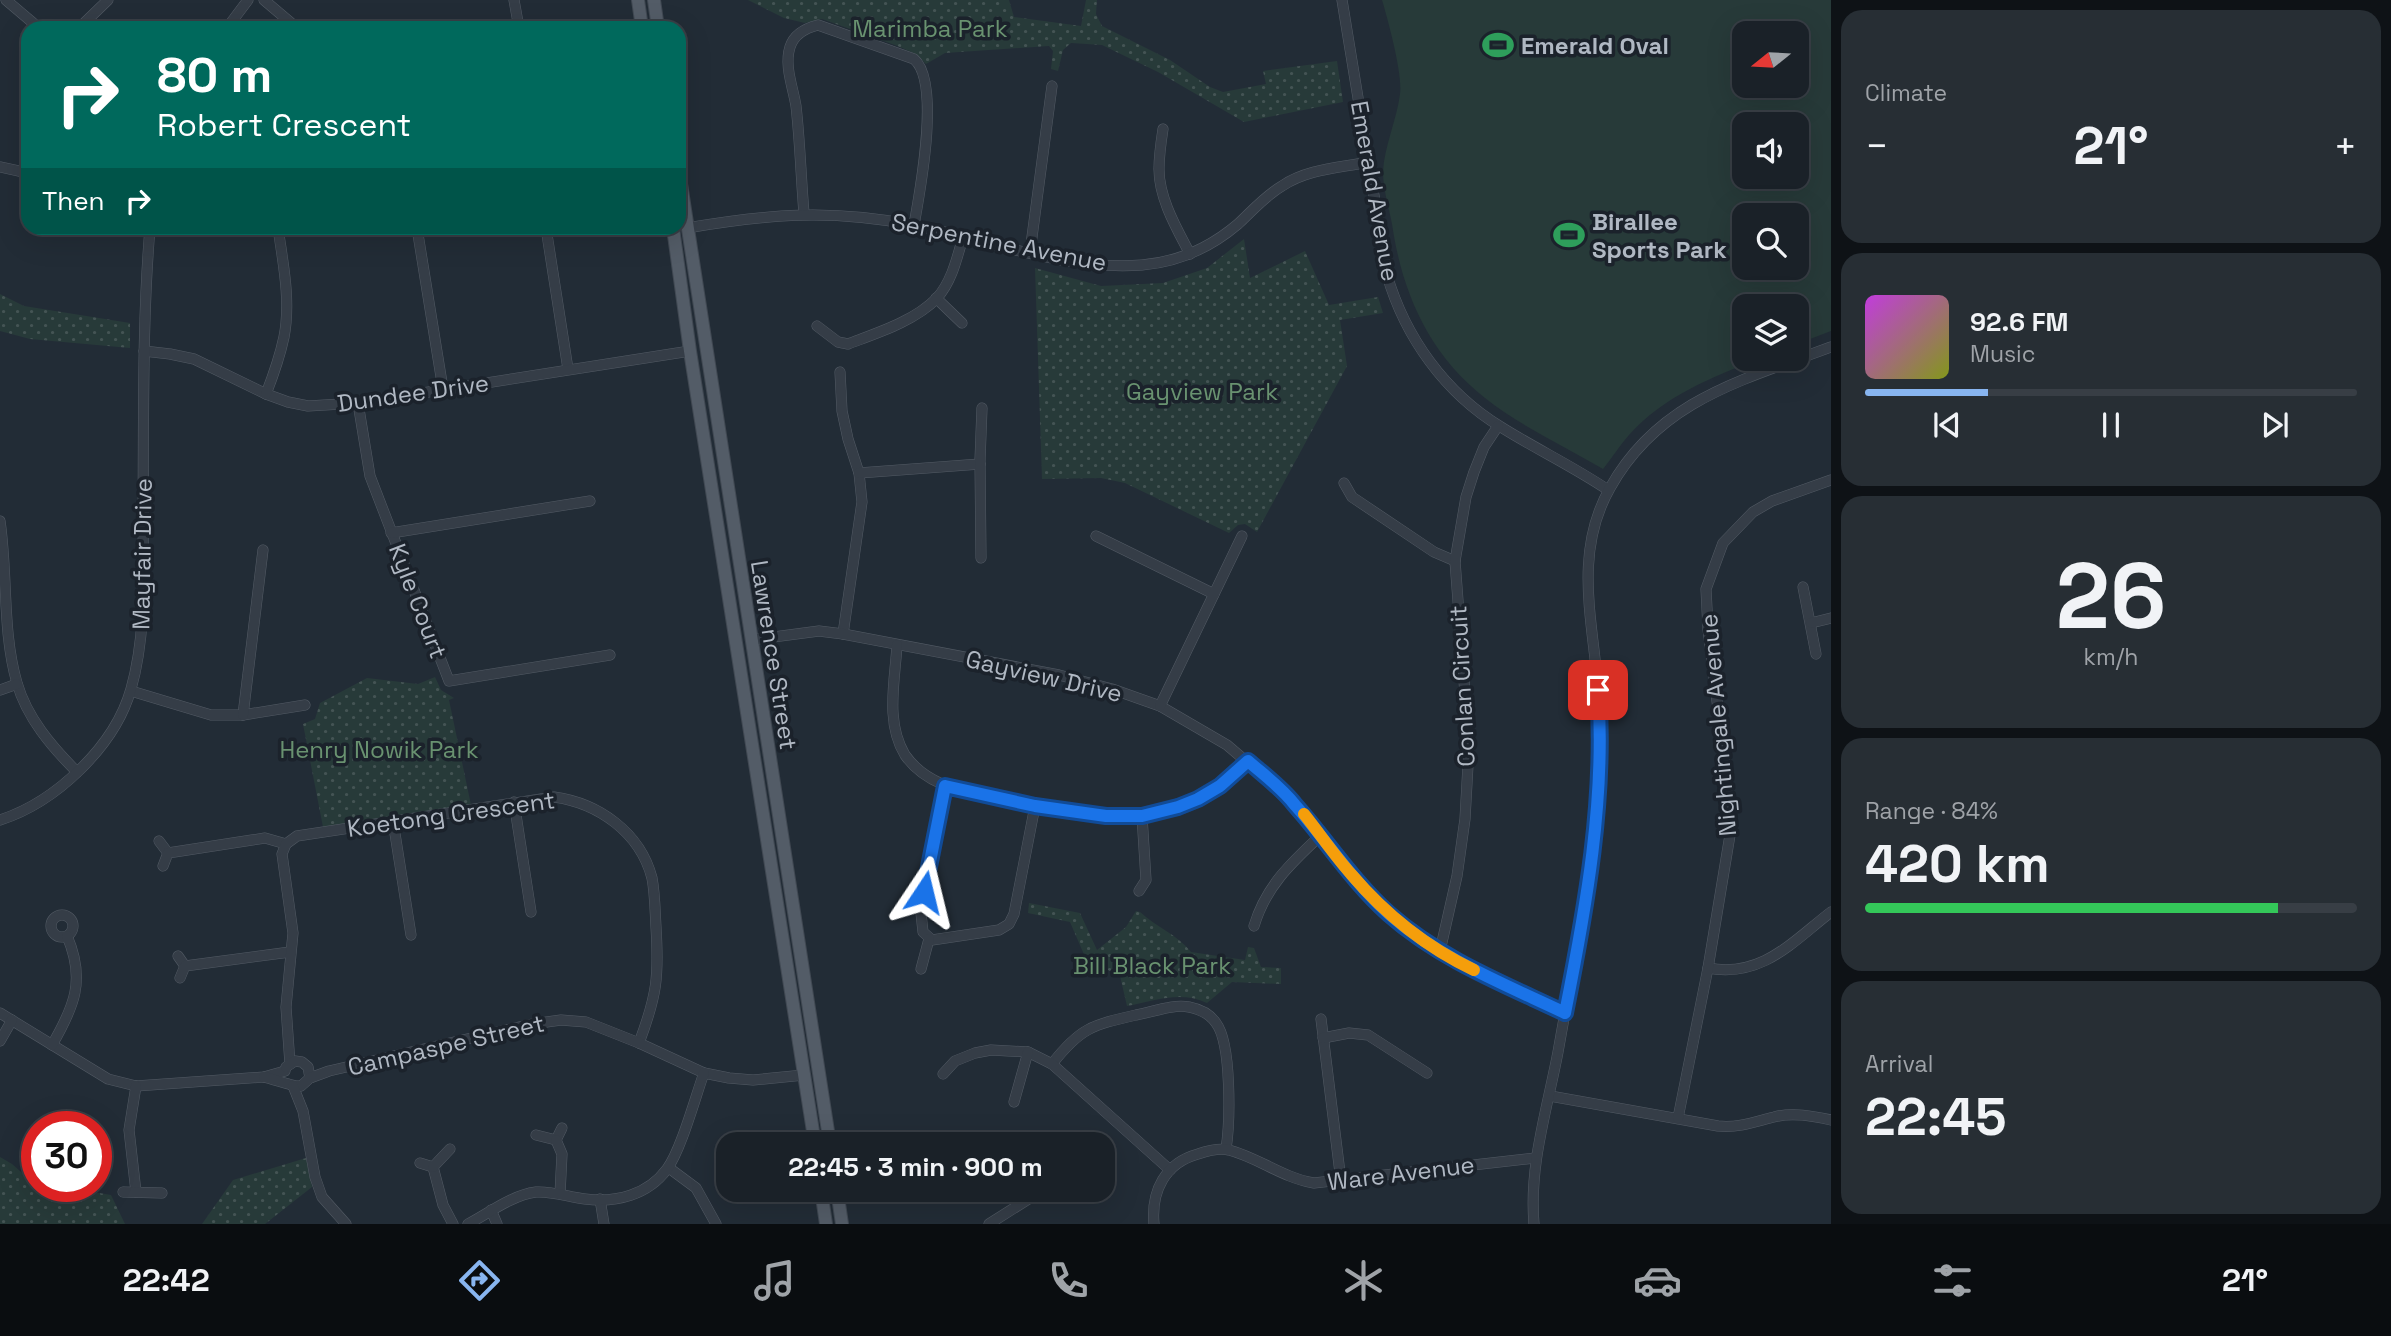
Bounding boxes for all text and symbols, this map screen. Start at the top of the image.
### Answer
park label: Marimba Park [852,13,1008,44]
north arrow [1732,21,1810,98]
map controls [1732,21,1809,371]
sports icon: Emerald Oval [1481,28,1515,62]
place label: Emerald Oval [1521,30,1669,61]
text: 80 m [157,44,272,106]
icon: right [42,49,133,140]
text: Climate [1865,78,1947,108]
street label: Emerald Avenue [1344,98,1406,284]
text: Robert Crescent [157,105,411,145]
button: sound [1732,112,1809,189]
text: 21° [2074,113,2148,179]
text: − [1865,122,1889,170]
text: + [2333,122,2357,170]
icon: right [119,182,157,220]
text: Then [42,184,105,218]
button: search [1732,203,1809,280]
street label: Serpentine Avenue [889,206,1109,278]
place label: Birallee Sports Park [1592,206,1727,265]
sports icon: Birallee Sports Park [1552,218,1586,252]
button: layers [1732,294,1809,371]
text: 92.6 FM [1970,305,2069,339]
text: Music [1970,339,2035,369]
street label: Dundee Drive [335,367,491,419]
park label: Gayview Park [1126,376,1278,407]
icon: previous [1928,406,1966,444]
icon: pause [2092,406,2130,444]
icon: next [2256,406,2294,444]
street label: Mayfair Drive [125,478,159,630]
text: 26 [2056,538,2166,655]
street label: Kyle Court [382,539,454,663]
street label: Lawrence Street [744,558,804,752]
street label: Conlan Circuit [1442,605,1482,767]
street label: Nightingale Avenue [1693,613,1743,837]
text: km/h [2084,642,2138,672]
street label: Gayview Drive [963,643,1125,709]
pin [1568,660,1628,720]
icon: arrive [1579,671,1617,709]
park label: Henry Nowik Park [279,734,479,765]
street label: Koetong Crescent [345,784,557,844]
text: Range · 84% [1865,796,1998,826]
text: 420 km [1865,831,2050,897]
position arrow [887,855,961,929]
park label: Bill Black Park [1073,950,1231,981]
street label: Campaspe Street [345,1007,547,1083]
text: Arrival [1865,1049,1933,1079]
text: 22:45 [1865,1084,2007,1150]
speed limit sign: 30 [21,1111,112,1202]
street label: Ware Avenue [1326,1149,1476,1197]
text: 22:45 · 3 min · 900 m [788,1150,1043,1184]
icon: directions [455,1256,504,1305]
icon: music [750,1256,799,1305]
icon: phone [1044,1256,1093,1305]
icon: climate [1339,1256,1388,1305]
icon: car [1633,1256,1682,1305]
icon: filters [1928,1256,1977,1305]
text: 22:42 [123,1260,210,1300]
text: 21° [2222,1260,2268,1300]

